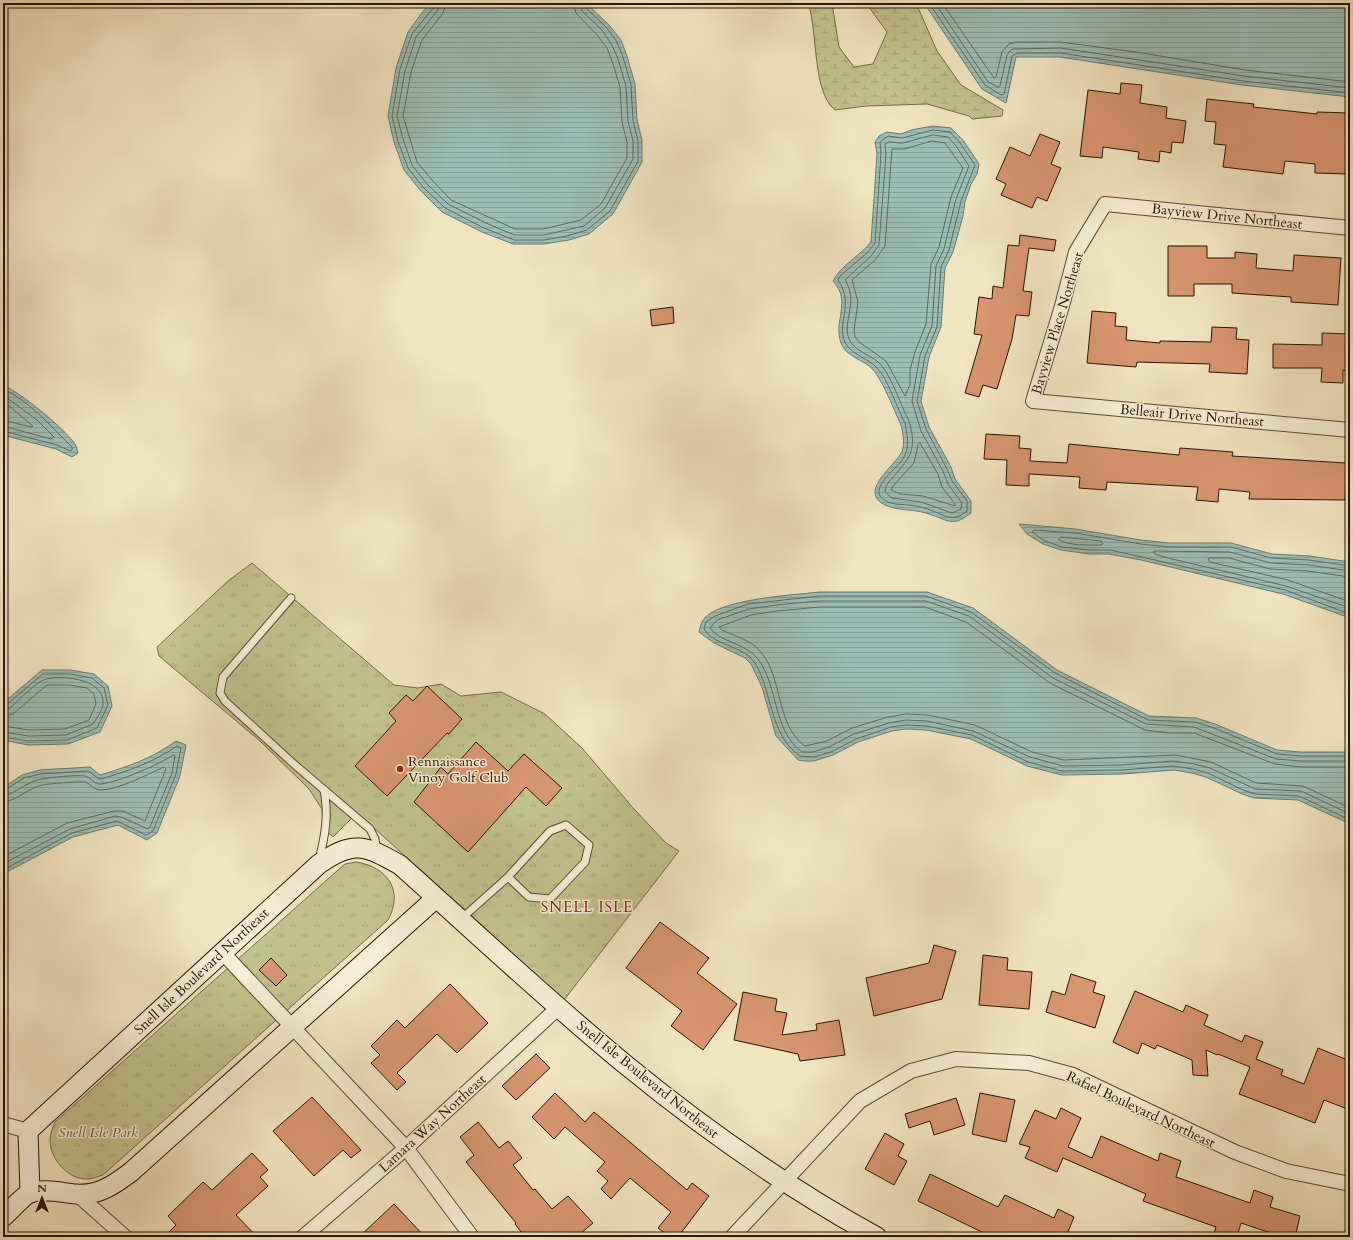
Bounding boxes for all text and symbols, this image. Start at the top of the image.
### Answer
street label: Bayview Drive Northeast [1151,199,1304,234]
street label: Bayview Place Northeast [1027,249,1088,397]
street label: Belleair Drive Northeast [1119,400,1265,431]
place label: Rennaissance Vinoy Golf Club [408,752,509,787]
marker: Rennaissance Vinoy Golf Club [395,764,405,774]
district label: SNELL ISLE [541,897,633,917]
street label: Snell Isle Boulevard Northeast [130,903,273,1039]
street label: Snell Isle Boulevard Northeast [573,1016,723,1143]
street label: Rafael Boulevard Northeast [1063,1067,1219,1153]
street label: Lamara Way Northeast [375,1070,490,1177]
park label: Snell Isle Park [58,1123,138,1142]
north arrow [22,1178,62,1218]
text: N [37,1181,47,1196]

